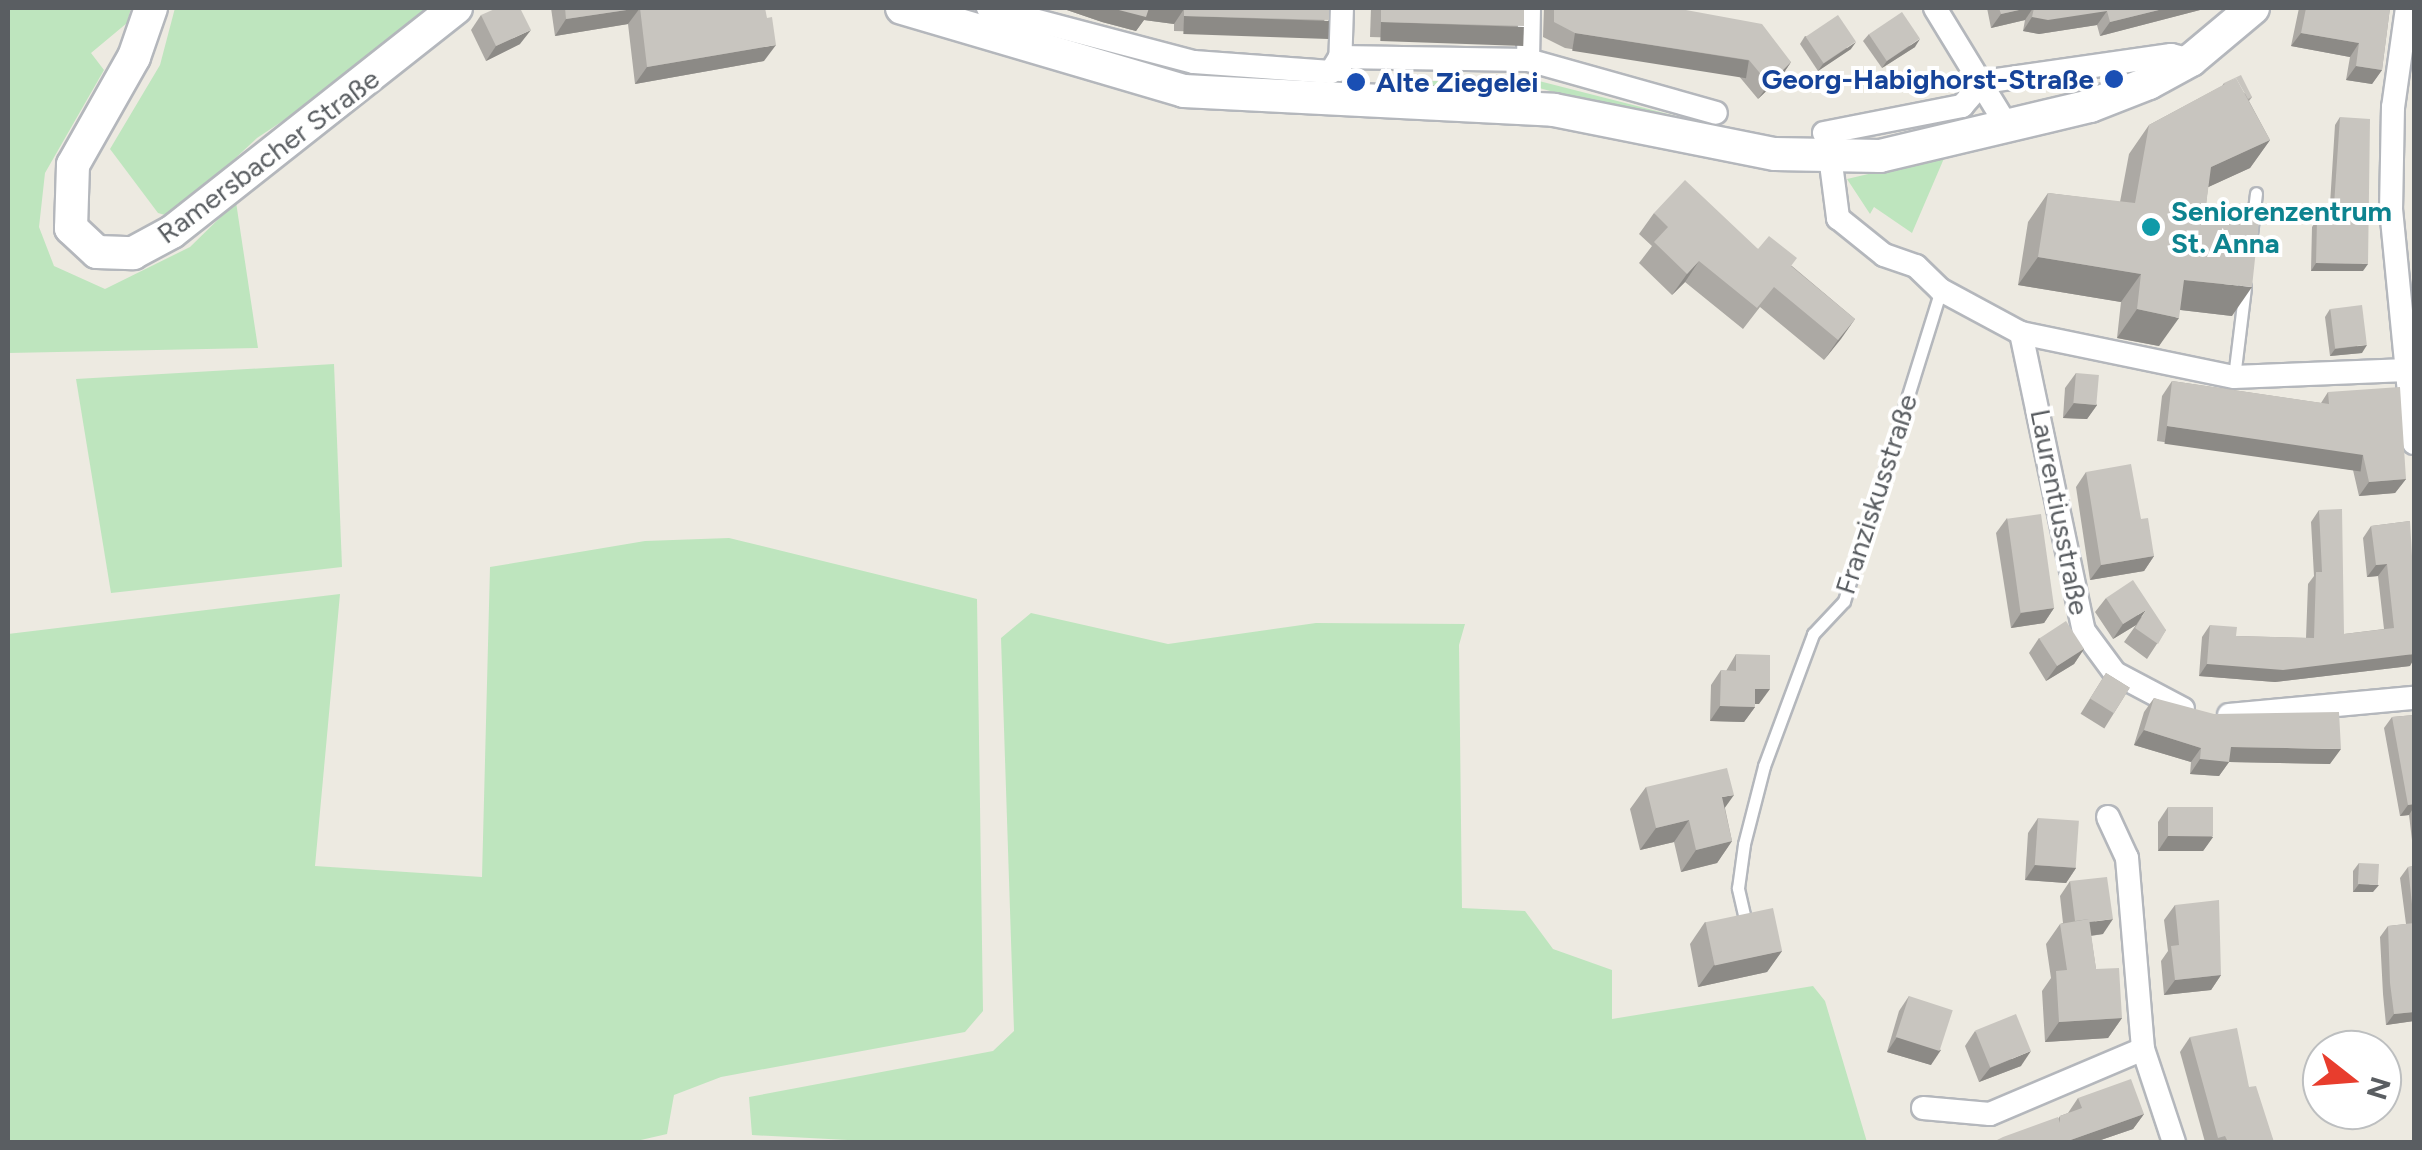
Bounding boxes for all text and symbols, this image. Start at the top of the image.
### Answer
street label: Ramersbacher Straße [150,62,386,250]
place label: Georg-Habighorst-Straße [1761,62,2094,96]
place label: Alte Ziegelei [1376,65,1539,99]
marker: Georg-Habighorst-Straße [2103,68,2125,90]
marker: Alte Ziegelei [1345,71,1367,93]
place label: Seniorenzentrum St. Anna [2171,194,2392,260]
marker: Seniorenzentrum St. Anna [2140,216,2162,238]
street label: Franziskusstraße [1828,390,1924,598]
street label: Laurentiusstraße [2024,406,2096,618]
north arrow [2302,1030,2402,1130]
text: N [2359,1073,2398,1104]

